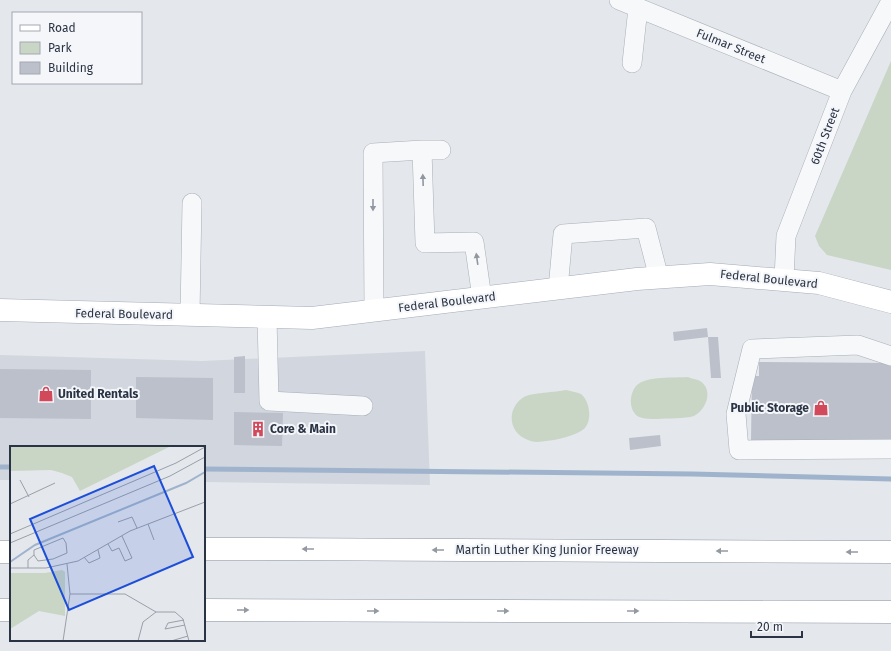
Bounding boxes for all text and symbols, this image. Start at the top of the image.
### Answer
legend [12,12,142,84]
text: Road [48,21,76,35]
street label: Fulmar Street [694,26,768,66]
text: Park [48,41,72,55]
text: Building [48,61,94,75]
street label: 60th Street [808,105,843,167]
one-way arrow [420,173,426,186]
one-way arrow [370,199,376,212]
one-way arrow [474,253,480,265]
street label: Federal Boulevard [720,267,818,291]
street label: Federal Boulevard [398,289,496,315]
street label: Federal Boulevard [75,306,173,322]
shop icon: United Rentals [37,385,55,403]
place label: United Rentals [58,387,138,401]
shop icon: Public Storage [812,399,830,417]
place label: Public Storage [730,401,809,415]
building icon: Core & Main [249,420,267,438]
place label: Core & Main [270,422,336,436]
inset map [10,446,205,641]
street label: Martin Luther King Junior Freeway [455,543,639,557]
one-way arrow [301,546,314,552]
one-way arrow [431,547,444,553]
one-way arrow [715,548,728,554]
one-way arrow [845,549,858,555]
one-way arrow [237,607,250,613]
one-way arrow [367,608,380,614]
one-way arrow [497,608,510,614]
one-way arrow [627,608,639,615]
scale bar [751,613,802,639]
text: 20 m [757,620,783,634]

